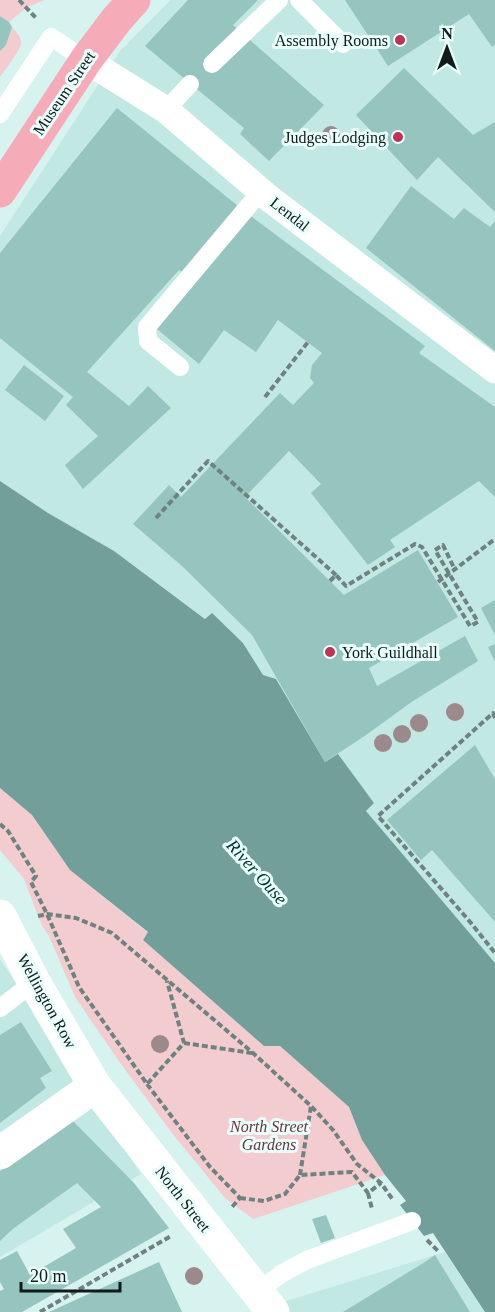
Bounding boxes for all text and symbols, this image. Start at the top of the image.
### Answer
north arrow [417,18,477,78]
text: N [441,25,453,42]
place label: Assembly Rooms [275,32,388,50]
marker: Assembly Rooms [393,33,407,47]
street label: Museum Street [30,47,99,138]
place label: Judges Lodging [284,129,386,147]
marker: Judges Lodging [391,130,405,144]
street label: Lendal [267,194,313,235]
place label: York Guildhall [342,644,438,661]
marker: York Guildhall [323,645,337,659]
water label: River Ouse [222,835,291,909]
street label: Wellington Row [13,951,80,1052]
park label: North Street Gardens [229,1118,309,1153]
street label: North Street [152,1163,214,1236]
scale bar [21,1255,120,1293]
text: 20 m [30,1266,67,1286]

